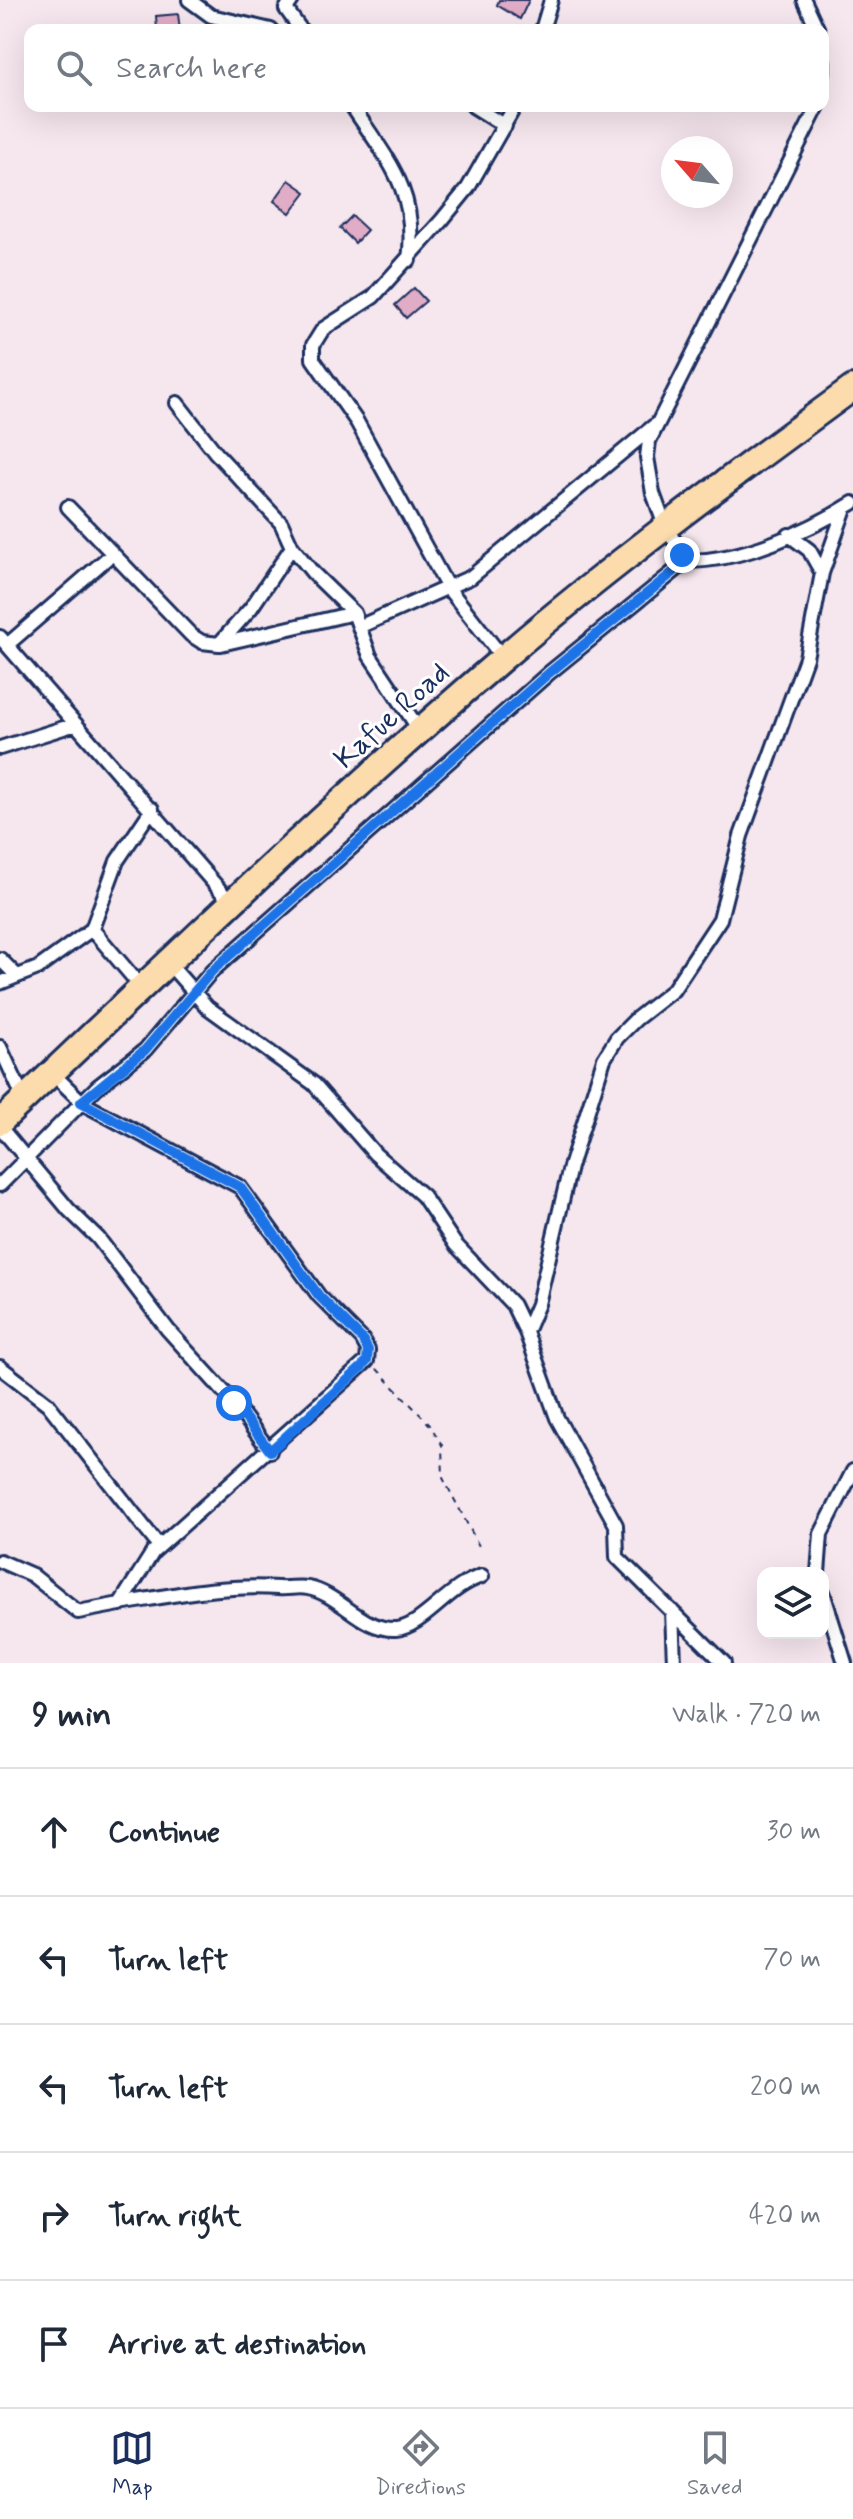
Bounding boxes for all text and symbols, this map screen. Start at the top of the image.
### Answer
search box [24,24,829,112]
icon: search [52,46,96,90]
text: Search here [116,49,267,88]
north arrow [661,136,733,208]
route end [664,537,700,573]
street label: Kafue Road [326,654,458,778]
route start [216,1385,252,1421]
map controls [757,1567,829,1639]
button: layers [757,1567,829,1639]
text: 9 min [32,1693,112,1738]
text: Walk · 720 m [672,1698,821,1732]
icon: ahead [32,1810,76,1854]
text: Continue [108,1813,220,1852]
text: 30 m [767,1815,821,1849]
icon: left [32,1938,76,1982]
text: Turn left [108,1941,228,1980]
text: 70 m [763,1943,821,1977]
icon: left [32,2066,76,2110]
text: Turn left [108,2069,228,2108]
text: 200 m [750,2071,821,2105]
icon: right [32,2194,76,2238]
text: Turn right [108,2197,241,2236]
text: 420 m [749,2199,821,2233]
icon: arrive [32,2322,76,2366]
text: Arrive at destination [108,2325,366,2364]
tab: Map [110,2426,154,2502]
tab: Directions [375,2426,466,2502]
tab: Saved [687,2426,742,2502]

